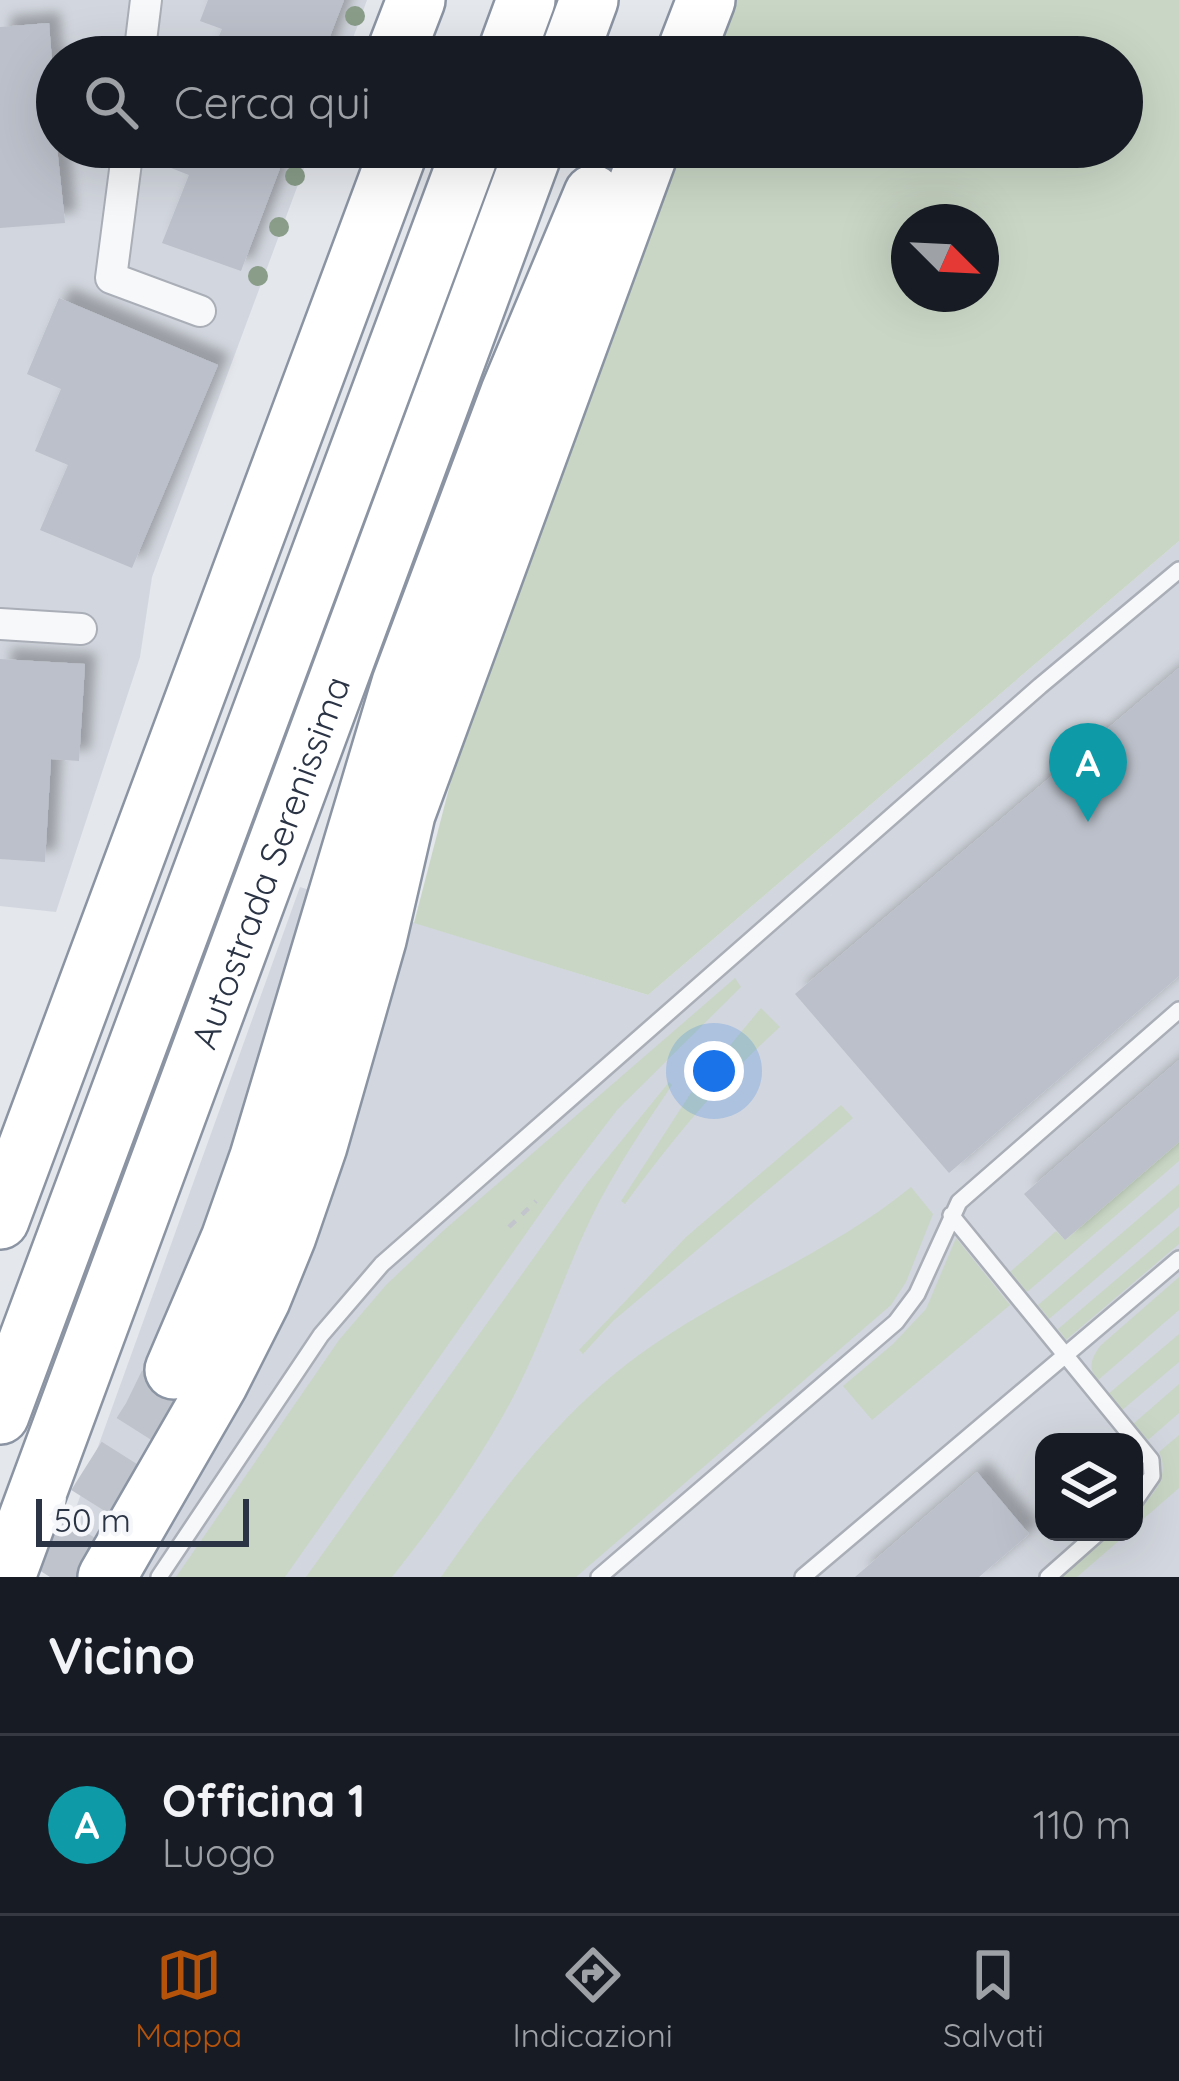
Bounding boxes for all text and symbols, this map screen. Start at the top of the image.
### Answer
search box [36,36,1143,168]
icon: search [78,69,144,135]
text: Cerca qui [174,74,371,130]
north arrow [891,204,999,312]
street label: Autostrada Serenissima [180,670,359,1055]
pin: A [1049,723,1127,822]
your location [684,1041,744,1101]
map controls [1035,1433,1143,1541]
button: layers [1035,1433,1143,1541]
scale bar [36,1493,249,1546]
text: 50 m [54,1499,131,1540]
text: Vicino [48,1623,195,1687]
text: Officina 1 [162,1772,365,1828]
text: A [75,1800,99,1849]
text: 110 m [1033,1800,1131,1849]
text: Luogo [162,1828,276,1877]
tab: Mappa [135,1942,242,2055]
tab: Indicazioni [512,1942,673,2055]
tab: Salvati [943,1942,1044,2055]

